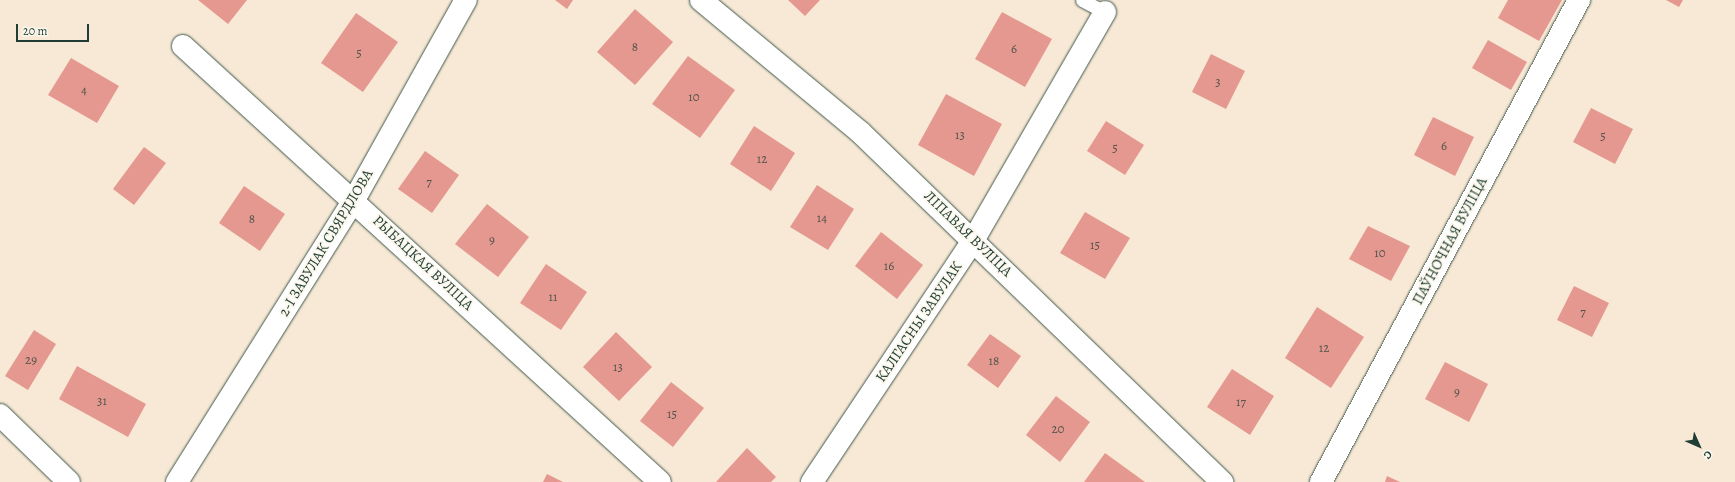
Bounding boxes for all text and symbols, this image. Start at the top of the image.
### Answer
scale bar [18,16,91,42]
text: 20 m [23,23,47,39]
house number: 8 [632,39,638,55]
house number: 6 [1011,41,1017,57]
house number: 5 [356,45,362,61]
house number: 3 [1215,74,1221,90]
house number: 4 [81,82,87,98]
house number: 10 [688,89,700,105]
house number: 13 [955,127,965,143]
house number: 5 [1600,128,1606,144]
house number: 6 [1441,138,1447,154]
house number: 5 [1112,140,1118,156]
house number: 12 [757,151,767,167]
street label: 2-І ЗАВУЛАК СВЯРДЛОВА [275,166,377,320]
house number: 7 [426,174,432,190]
street label: ПАЎНОЧНАЯ ВУЛІЦА [1409,174,1491,308]
street label: ЛІПАВАЯ ВУЛІЦА [920,187,1016,281]
house number: 14 [817,210,827,226]
house number: 8 [249,211,255,227]
street label: РЫБАЦКАЯ ВУЛІЦА [369,212,477,314]
house number: 9 [489,232,495,248]
house number: 15 [1090,237,1100,253]
house number: 10 [1374,245,1386,261]
street label: КАЛГАСНЫ ЗАВУЛАК [872,258,966,386]
house number: 16 [884,258,894,274]
house number: 11 [549,289,557,305]
house number: 7 [1580,304,1586,320]
house number: 12 [1319,340,1329,356]
house number: 29 [25,352,37,368]
house number: 18 [989,353,999,369]
house number: 13 [613,359,623,375]
house number: 9 [1454,384,1460,400]
house number: 31 [97,393,107,409]
house number: 17 [1236,394,1246,410]
house number: 15 [667,406,677,422]
house number: 20 [1051,421,1065,437]
north arrow [1679,426,1719,466]
text: С [1700,447,1716,463]

